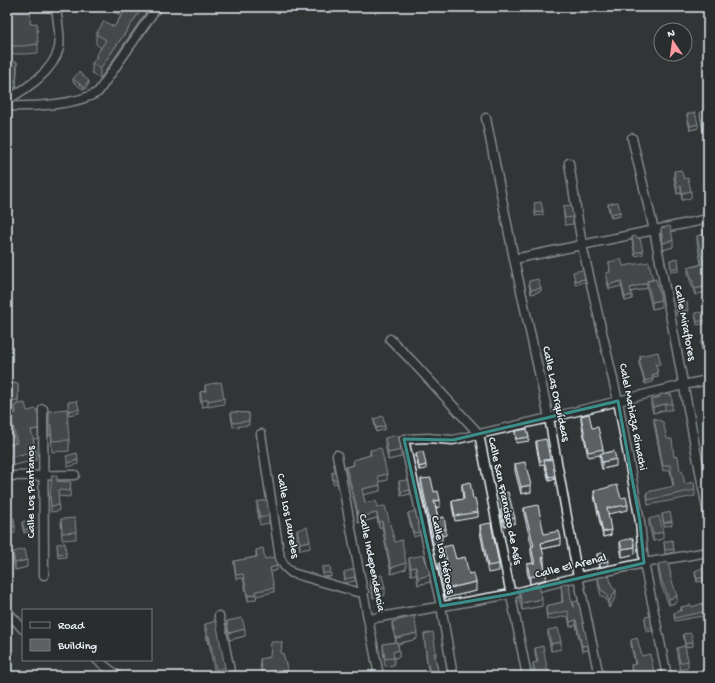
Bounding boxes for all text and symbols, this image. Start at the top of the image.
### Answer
north arrow [653,22,693,62]
text: N [666,28,676,41]
street label: Calle Miraflores [670,284,698,363]
street label: Calle Las Orquídeas [538,345,572,443]
street label: Calel Matiaza Rimachi [615,362,649,472]
street label: Calle San Francisco de Asís [484,436,524,567]
street label: Calle Los Pantanos [25,445,39,538]
street label: Calle Los Laureles [273,473,301,560]
street label: Calle Independencia [355,513,387,613]
street label: Calle Los Héroes [427,515,457,596]
street label: Calle El Arenal [534,551,608,583]
legend [22,609,152,661]
text: Road [58,620,85,634]
text: Building [57,640,97,654]

